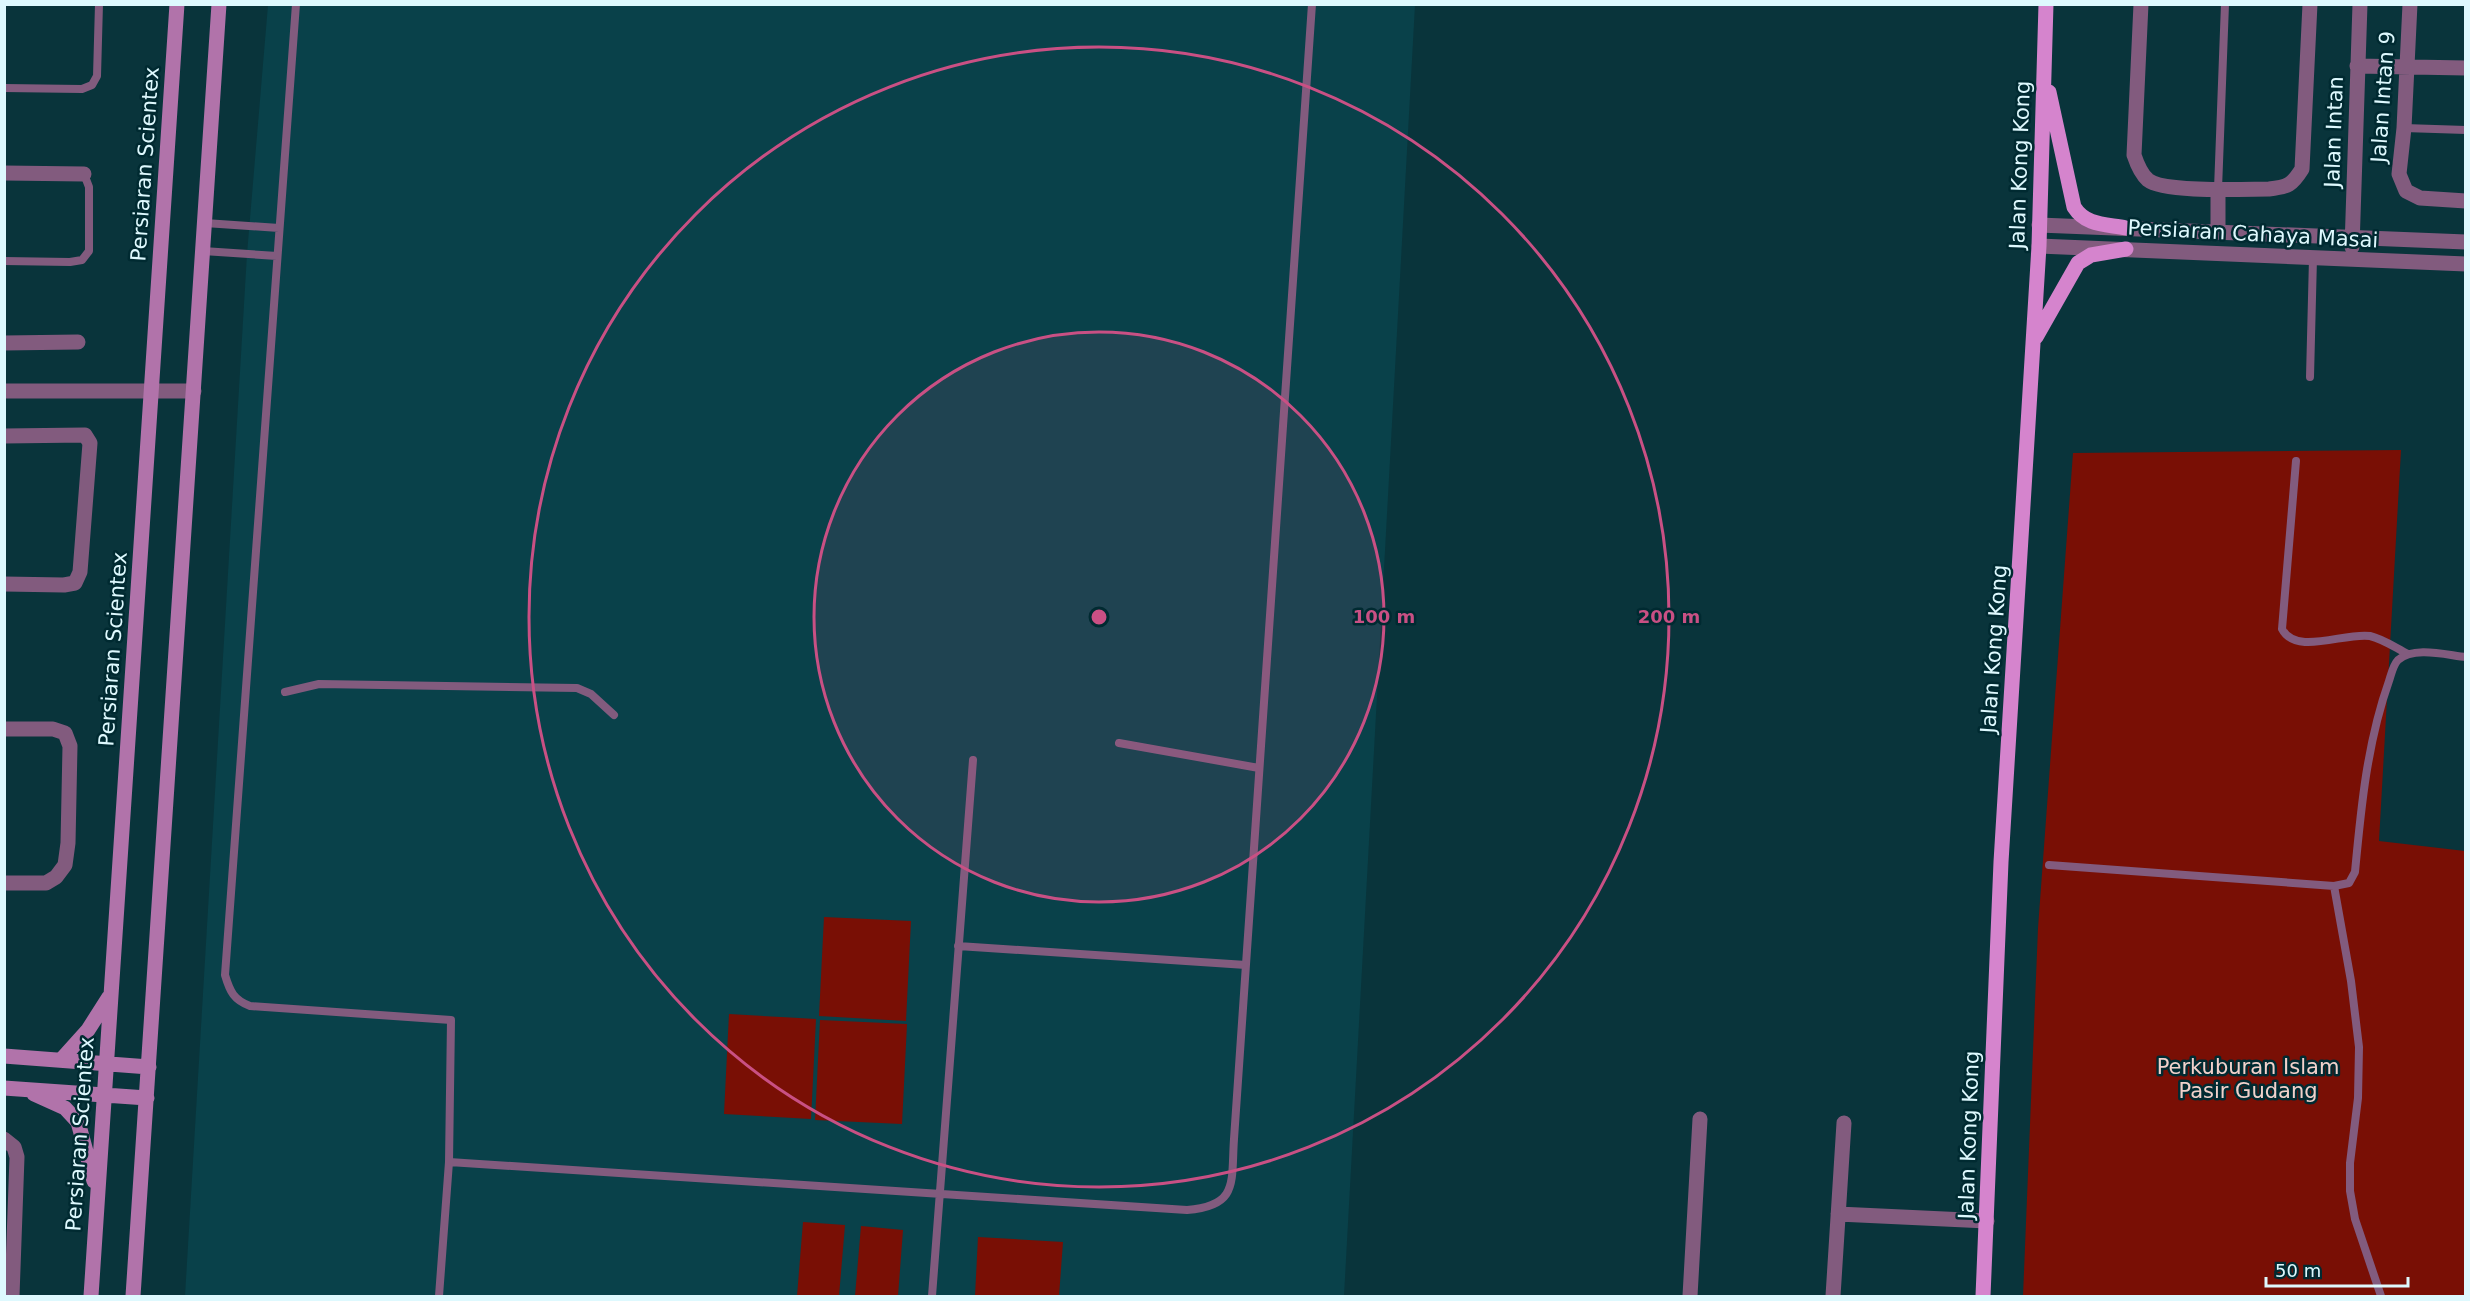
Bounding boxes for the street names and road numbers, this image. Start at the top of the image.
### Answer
street label: Jalan Intan 9 [2366,30,2400,166]
street label: Persiaran Scientex [126,66,164,262]
street label: Jalan Intan [2320,76,2348,190]
street label: Jalan Kong Kong [2005,80,2035,252]
street label: Persiaran Cahaya Masai [2127,215,2379,253]
street label: Persiaran Scientex [94,551,132,747]
street label: Jalan Kong Kong [1976,564,2012,736]
street label: Persiaran Scientex [61,1036,99,1232]
street label: Jalan Kong Kong [1954,1050,1984,1222]

